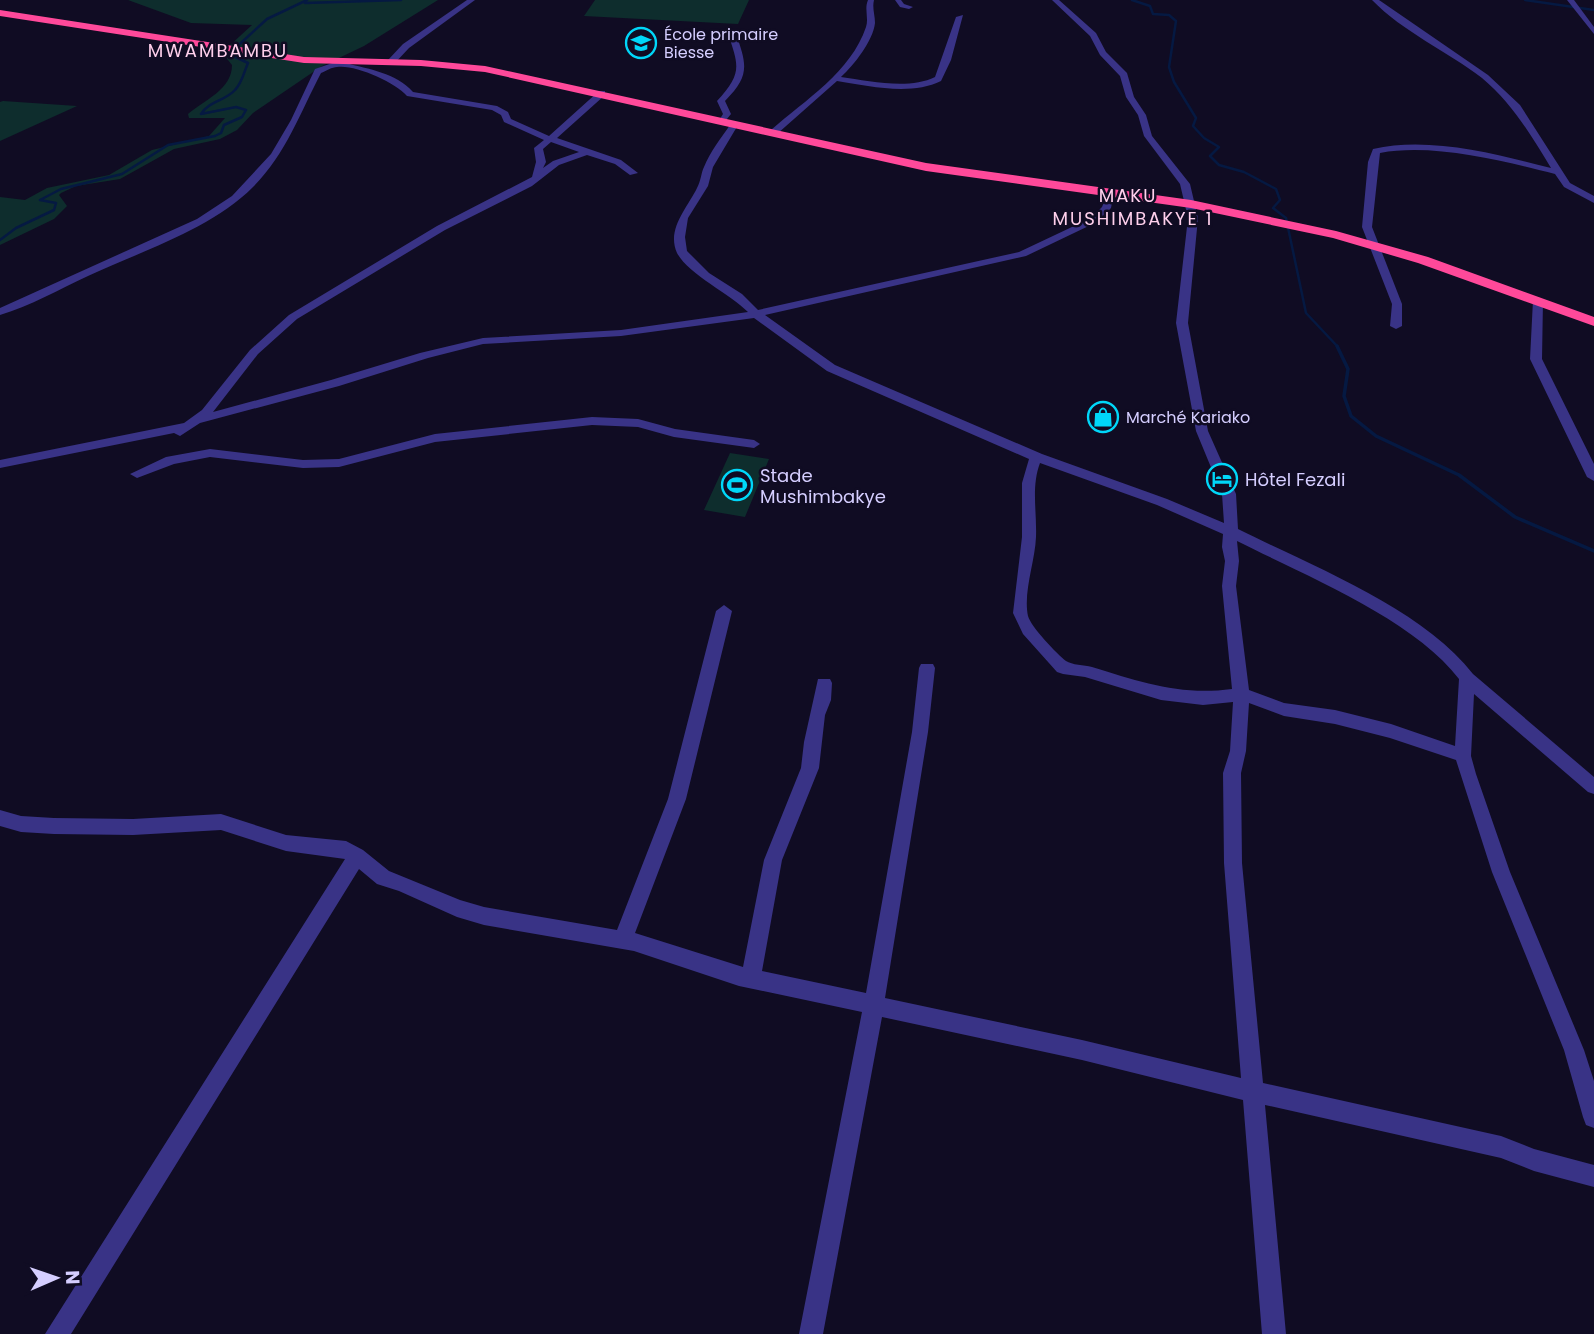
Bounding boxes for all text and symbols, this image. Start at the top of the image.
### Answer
place label: École primaire Biesse [664,23,778,64]
school or university icon: École primaire Biesse [624,26,658,60]
district label: MWAMBAMBU [148,38,288,63]
district label: MAKU [1099,183,1157,208]
district label: MUSHIMBAKYE 1 [1053,206,1213,231]
shop icon: Marché Kariako [1086,400,1120,434]
place label: Marché Kariako [1126,406,1250,429]
hotel icon: Hôtel Fezali [1205,462,1239,496]
place label: Stade Mushimbakye [760,463,886,509]
place label: Hôtel Fezali [1245,467,1345,492]
sports icon: Stade Mushimbakye [720,468,754,502]
north arrow [21,1243,91,1313]
text: N [59,1270,86,1285]

